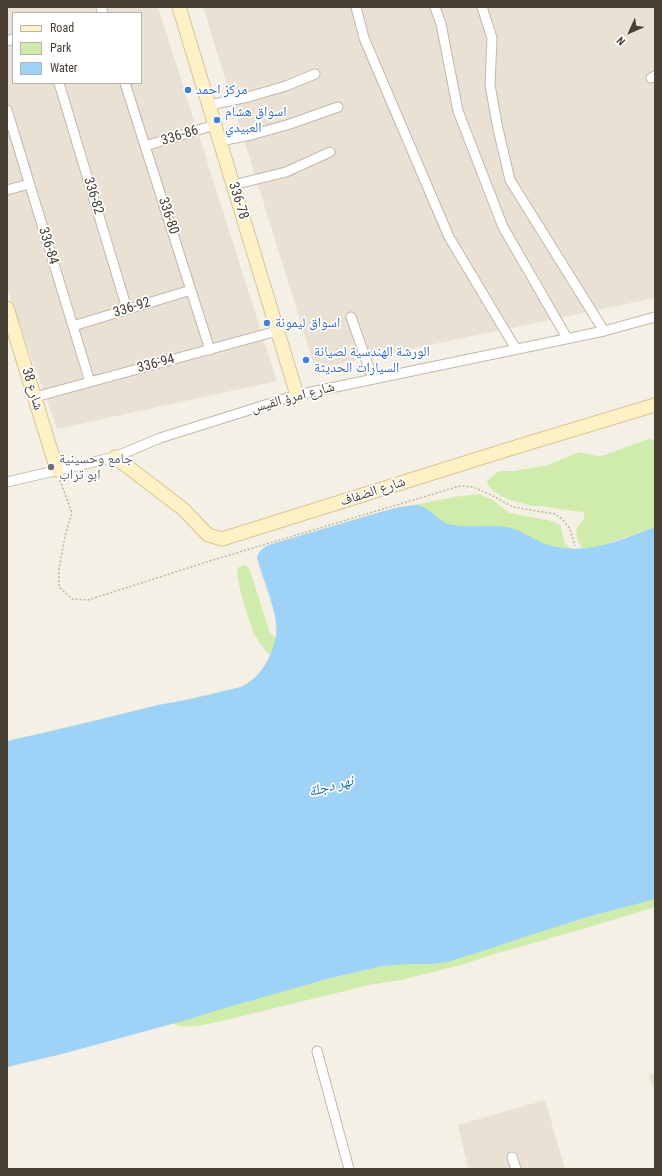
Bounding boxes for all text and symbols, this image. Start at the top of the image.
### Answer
legend [12,12,142,84]
north arrow [610,12,650,52]
text: Road [50,21,74,35]
text: N [614,34,628,48]
text: Park [50,41,71,55]
text: Water [50,61,78,75]
place label: مركز احمد [196,82,247,98]
marker: مركز احمد [183,85,193,95]
place label: اسواق هشام العبيدي [225,104,286,136]
marker: اسواق هشام العبيدي [212,115,222,125]
street label: 336-86 [159,122,201,150]
street label: 336-82 [79,175,107,217]
street label: 336-78 [224,180,252,222]
street label: 336-80 [154,195,182,237]
street label: 336-84 [34,225,62,267]
street label: 336-92 [111,294,153,322]
place label: اسواق ليمونة [275,315,340,331]
marker: اسواق ليمونة [262,318,272,328]
place label: الورشة الهندسية لصيانة السيارات الحديثة [314,344,430,376]
street label: 336-94 [135,351,177,377]
marker: الورشة الهندسية لصيانة السيارات الحديثة [301,355,311,365]
street label: شارع 38 [18,366,46,412]
street label: شارع امرؤ القيس [249,379,337,417]
place label: جامع وحسينية ابو تراب [59,451,133,484]
marker: جامع وحسينية ابو تراب [46,462,56,472]
street label: شارع الضفاف [338,474,408,510]
water label: نهر دجلة [307,772,355,802]

